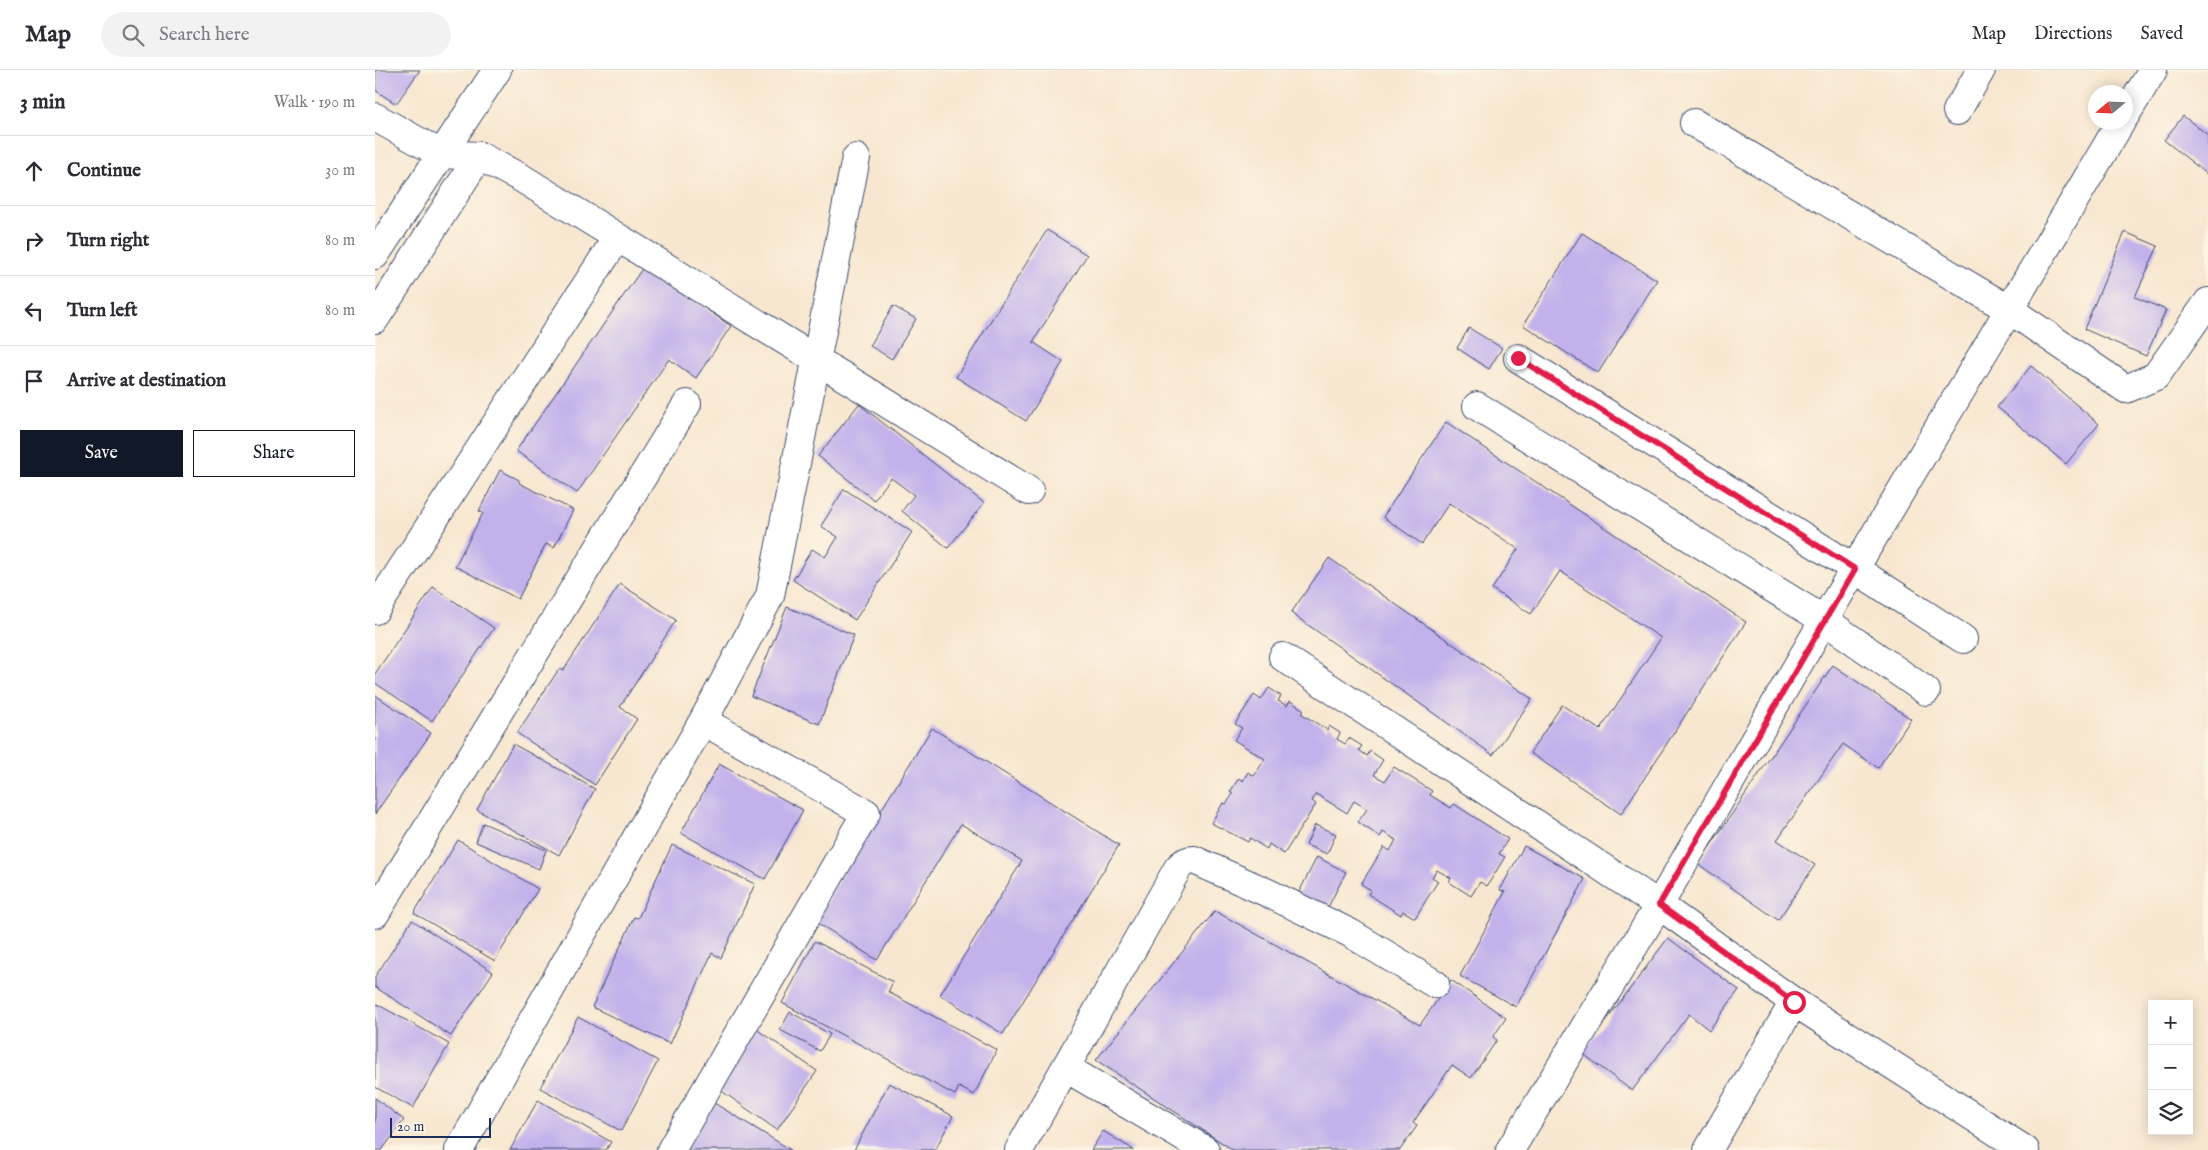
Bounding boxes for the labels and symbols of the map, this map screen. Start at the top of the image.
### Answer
north arrow [2088,85,2133,130]
route end [1507,347,1530,370]
route start [1783,991,1806,1014]
scale bar [390,1115,491,1138]

